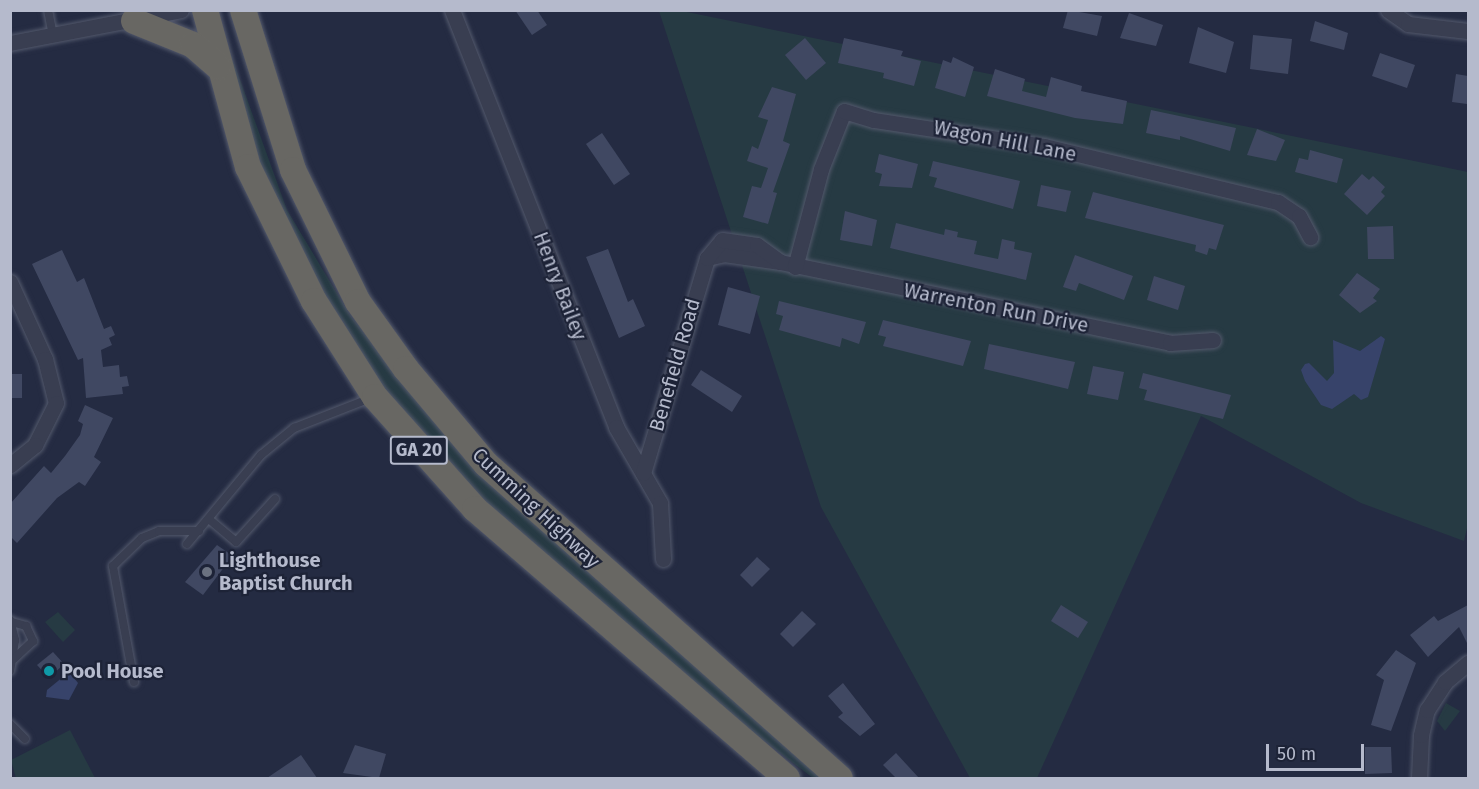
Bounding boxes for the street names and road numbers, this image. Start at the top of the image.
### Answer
street label: Wagon Hill Lane [932,115,1078,167]
street label: Henry Bailey [528,228,592,344]
street label: Warrenton Run Drive [902,278,1090,338]
street label: Benefield Road [645,296,705,434]
road number: GA 20 [389,435,449,465]
street label: Cumming Highway [467,443,605,573]

